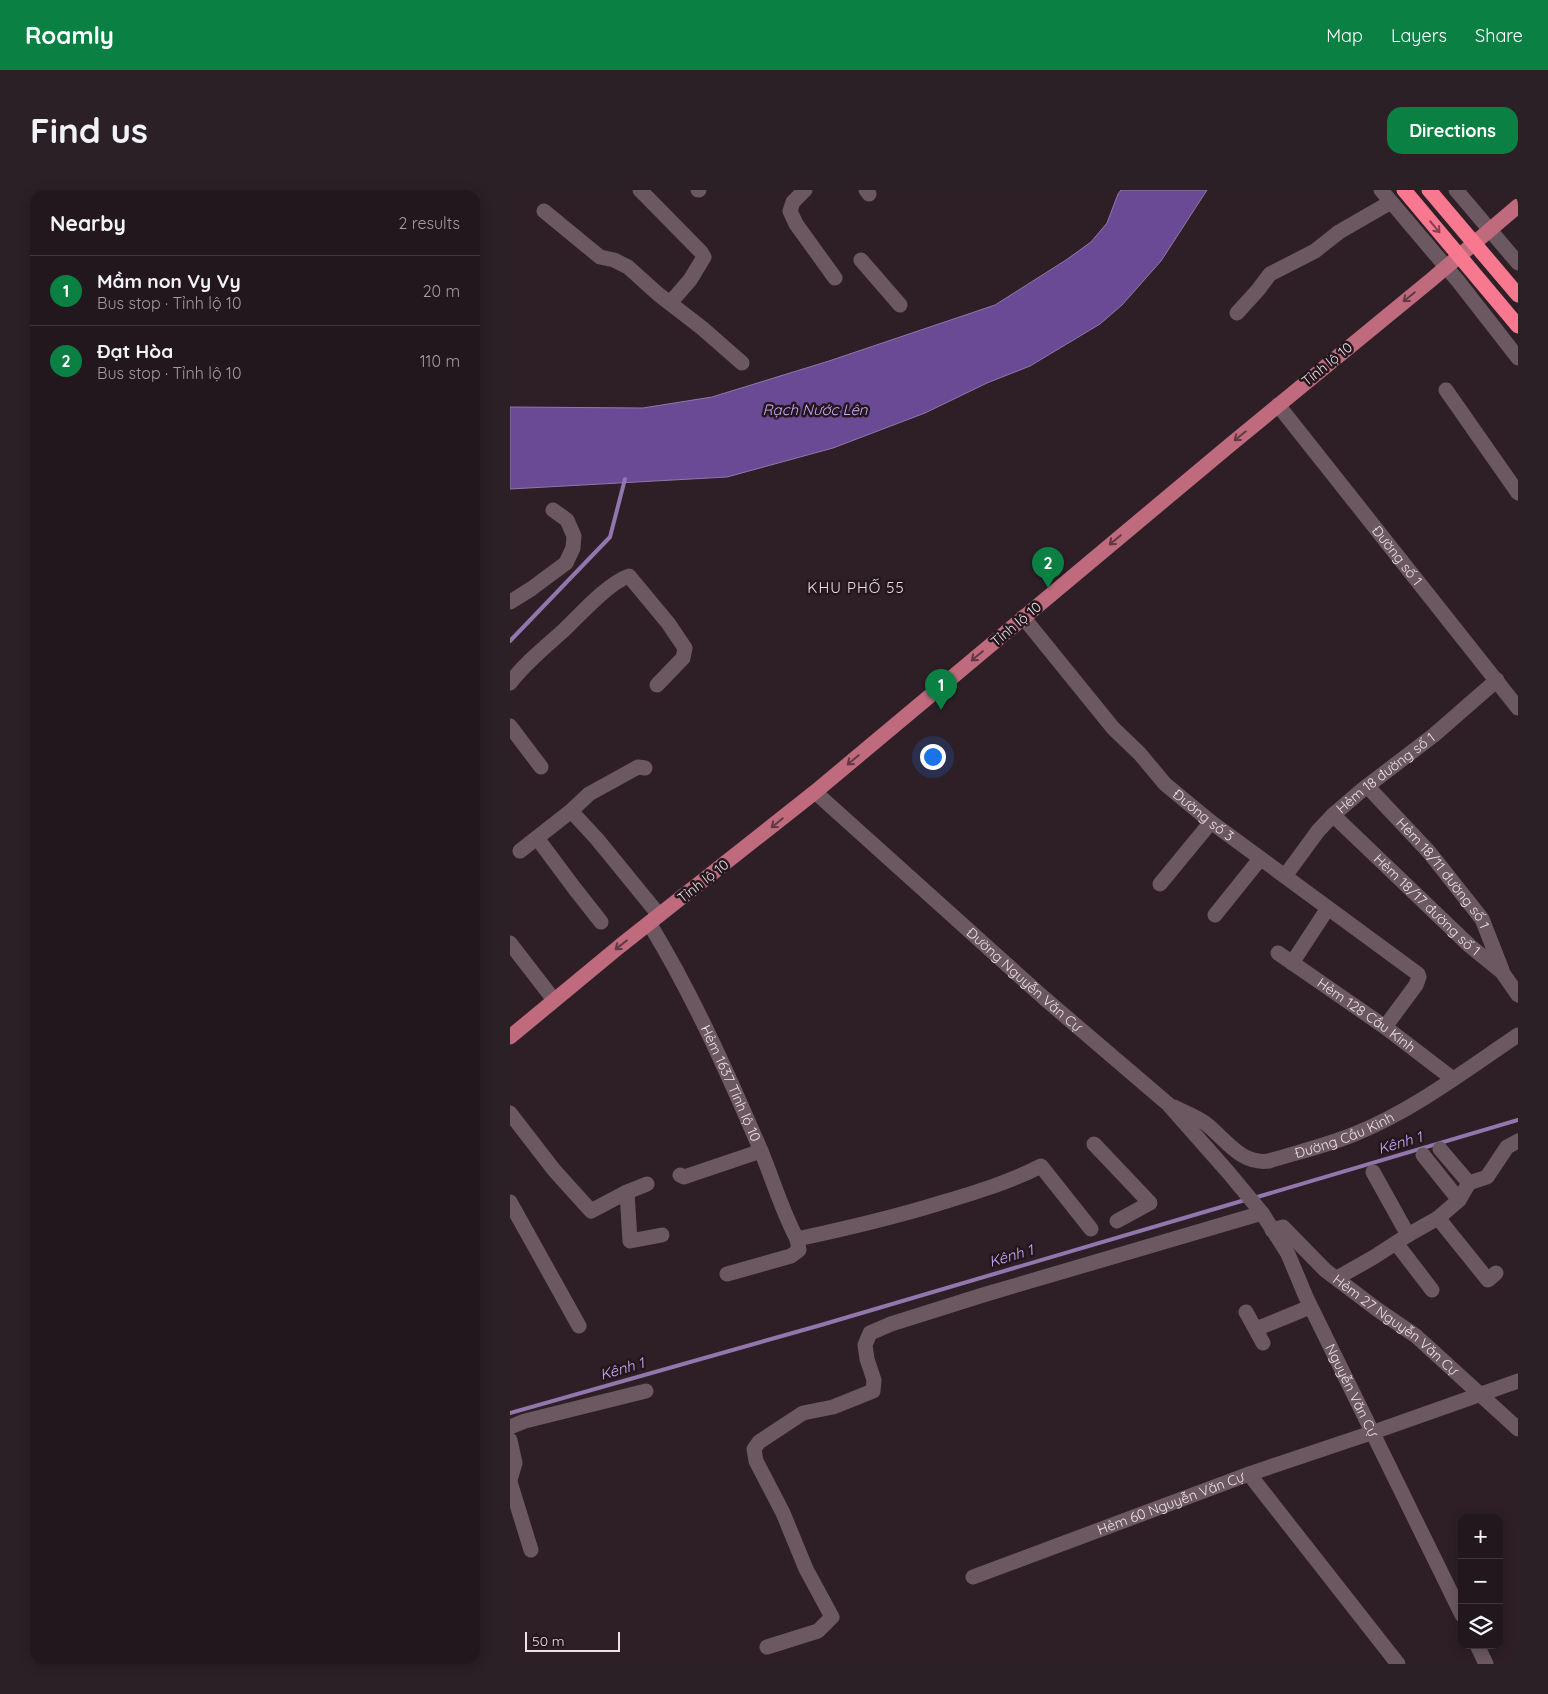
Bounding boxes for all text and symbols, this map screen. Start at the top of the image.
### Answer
text: Roamly [25,20,114,50]
text: Map [1326,24,1363,47]
text: Layers [1391,24,1447,47]
text: Share [1475,24,1523,47]
button: Directions [1387,107,1518,154]
text: Find us [30,108,148,152]
text: Nearby [50,210,126,236]
text: 2 results [398,213,460,233]
one-way arrow [1430,221,1441,234]
text: Mầm non Vy Vy [97,269,241,293]
text: 1 [63,281,69,301]
text: 20 m [423,281,460,301]
one-way arrow [1403,292,1416,303]
text: Bus stop · Tỉnh lộ 10 [97,293,241,313]
street label: Tỉnh lộ 10 [1298,338,1356,390]
text: Đạt Hòa [97,339,173,363]
text: 2 [61,351,71,371]
text: 110 m [420,351,460,371]
text: Bus stop · Tỉnh lộ 10 [97,363,241,383]
water label: Rạch Nước Lên [762,400,868,419]
one-way arrow [1234,430,1247,441]
street label: Đường số 1 [1368,522,1426,589]
one-way arrow [1109,535,1122,546]
pin: 2 [1032,547,1064,588]
district label: KHU PHỐ 55 [807,578,905,597]
street label: Tỉnh lộ 10 [987,598,1045,650]
one-way arrow [971,650,984,661]
pin: 1 [925,669,957,710]
street label: Hẻm 18 đường số 1 [1332,729,1439,817]
your location [920,744,946,770]
one-way arrow [847,755,860,766]
street label: Đường số 3 [1169,785,1238,845]
street label: Hẻm 18/11 đường số 1 [1392,814,1494,931]
one-way arrow [771,817,784,828]
street label: Hẻm 18/17 đường số 1 [1370,850,1484,960]
street label: Tỉnh lộ 10 [674,855,732,907]
street label: Đường Nguyễn Văn Cự [963,924,1086,1036]
one-way arrow [615,939,628,950]
street label: Hẻm 128 Cầu Kinh [1314,974,1419,1056]
street label: Hẻm 1637 Tỉnh lộ 10 [697,1022,765,1144]
street label: Đường Cầu Kinh [1293,1108,1397,1162]
water label: Kênh 1 [1376,1127,1426,1158]
water label: Kênh 1 [987,1240,1037,1271]
street label: Hẻm 27 Nguyễn Văn Cự [1329,1270,1463,1380]
street label: Nguyễn Văn Cự [1321,1341,1383,1440]
water label: Kênh 1 [598,1353,648,1384]
street label: Hẻm 60 Nguyễn Văn Cự [1095,1467,1248,1539]
map controls [1458,1514,1503,1649]
button: + [1458,1514,1503,1559]
button: − [1458,1559,1503,1604]
button: layers [1458,1604,1503,1649]
scale bar [525,1629,620,1652]
text: 50 m [532,1632,565,1650]

